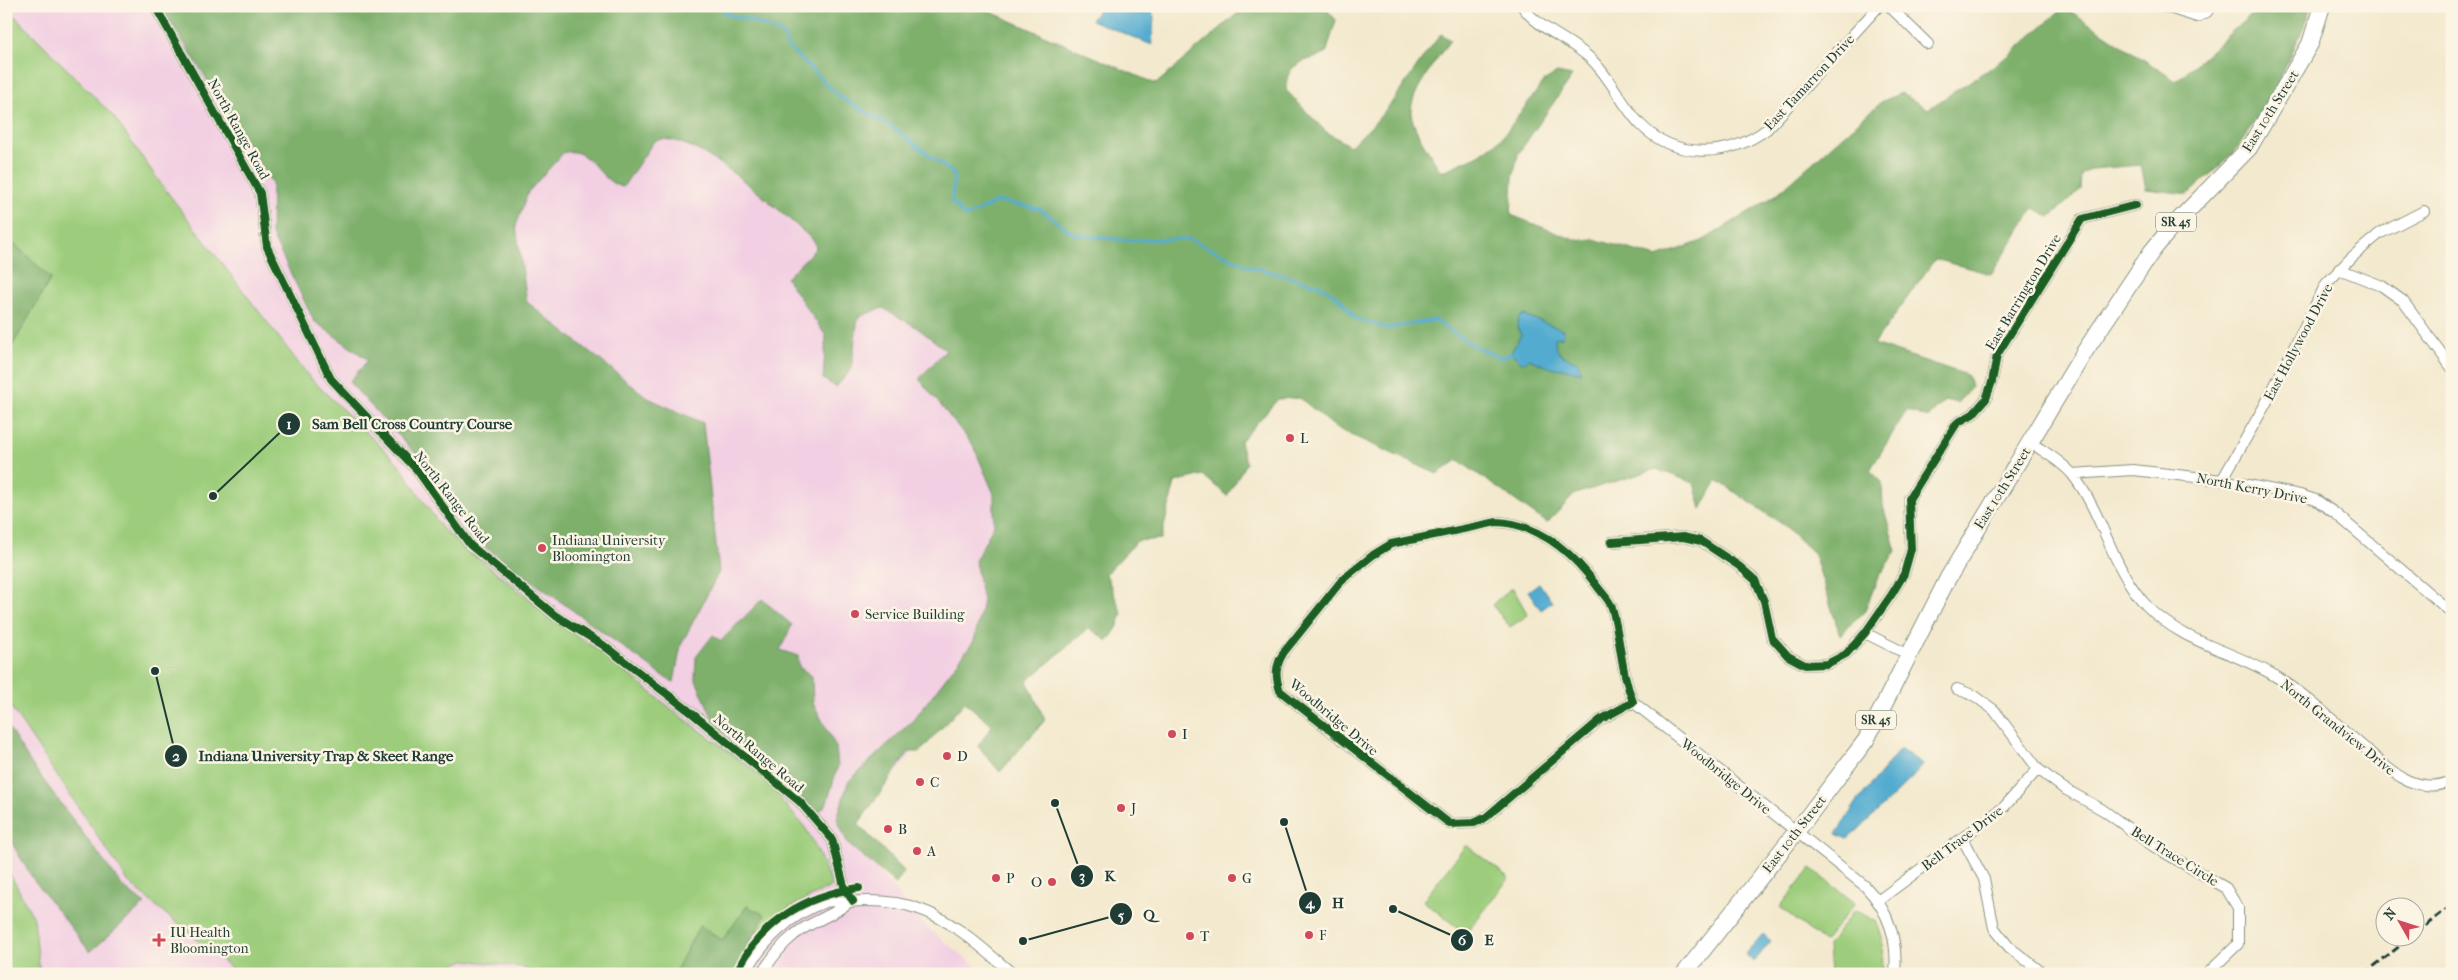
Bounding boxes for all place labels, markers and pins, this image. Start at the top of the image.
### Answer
callout: Sam Bell Cross Country Course [276,409,522,439]
place label: L [1300,430,1309,447]
marker: L [1284,432,1296,444]
place label: Indiana University Bloomington [552,532,666,565]
marker: Indiana University Bloomington [536,542,548,554]
place label: Service Building [865,606,965,623]
marker: Service Building [849,608,861,620]
place label: I [1182,726,1188,743]
marker: I [1166,728,1178,740]
callout: Indiana University Trap & Skeet Range [163,741,463,771]
place label: D [957,748,968,765]
marker: D [941,750,953,762]
place label: C [930,774,939,791]
marker: C [914,776,926,788]
place label: J [1130,800,1136,817]
marker: J [1115,802,1127,814]
place label: B [898,821,907,838]
marker: B [882,823,894,835]
place label: A [926,843,937,860]
marker: A [911,845,923,857]
callout: K [1069,861,1125,891]
place label: P [1006,870,1015,887]
place label: G [1242,870,1252,887]
marker: P [990,872,1002,884]
marker: G [1226,872,1238,884]
place label: O [1031,874,1042,891]
marker: O [1046,876,1058,888]
callout: H [1298,888,1354,918]
callout: Q [1108,899,1165,929]
place label: IU Health Bloomington [170,924,249,957]
callout: E [1449,925,1504,955]
place label: F [1319,927,1327,944]
place label: T [1200,928,1210,945]
marker: F [1303,929,1315,941]
marker: T [1184,930,1196,942]
marker: IU Health Bloomington [152,933,166,947]

